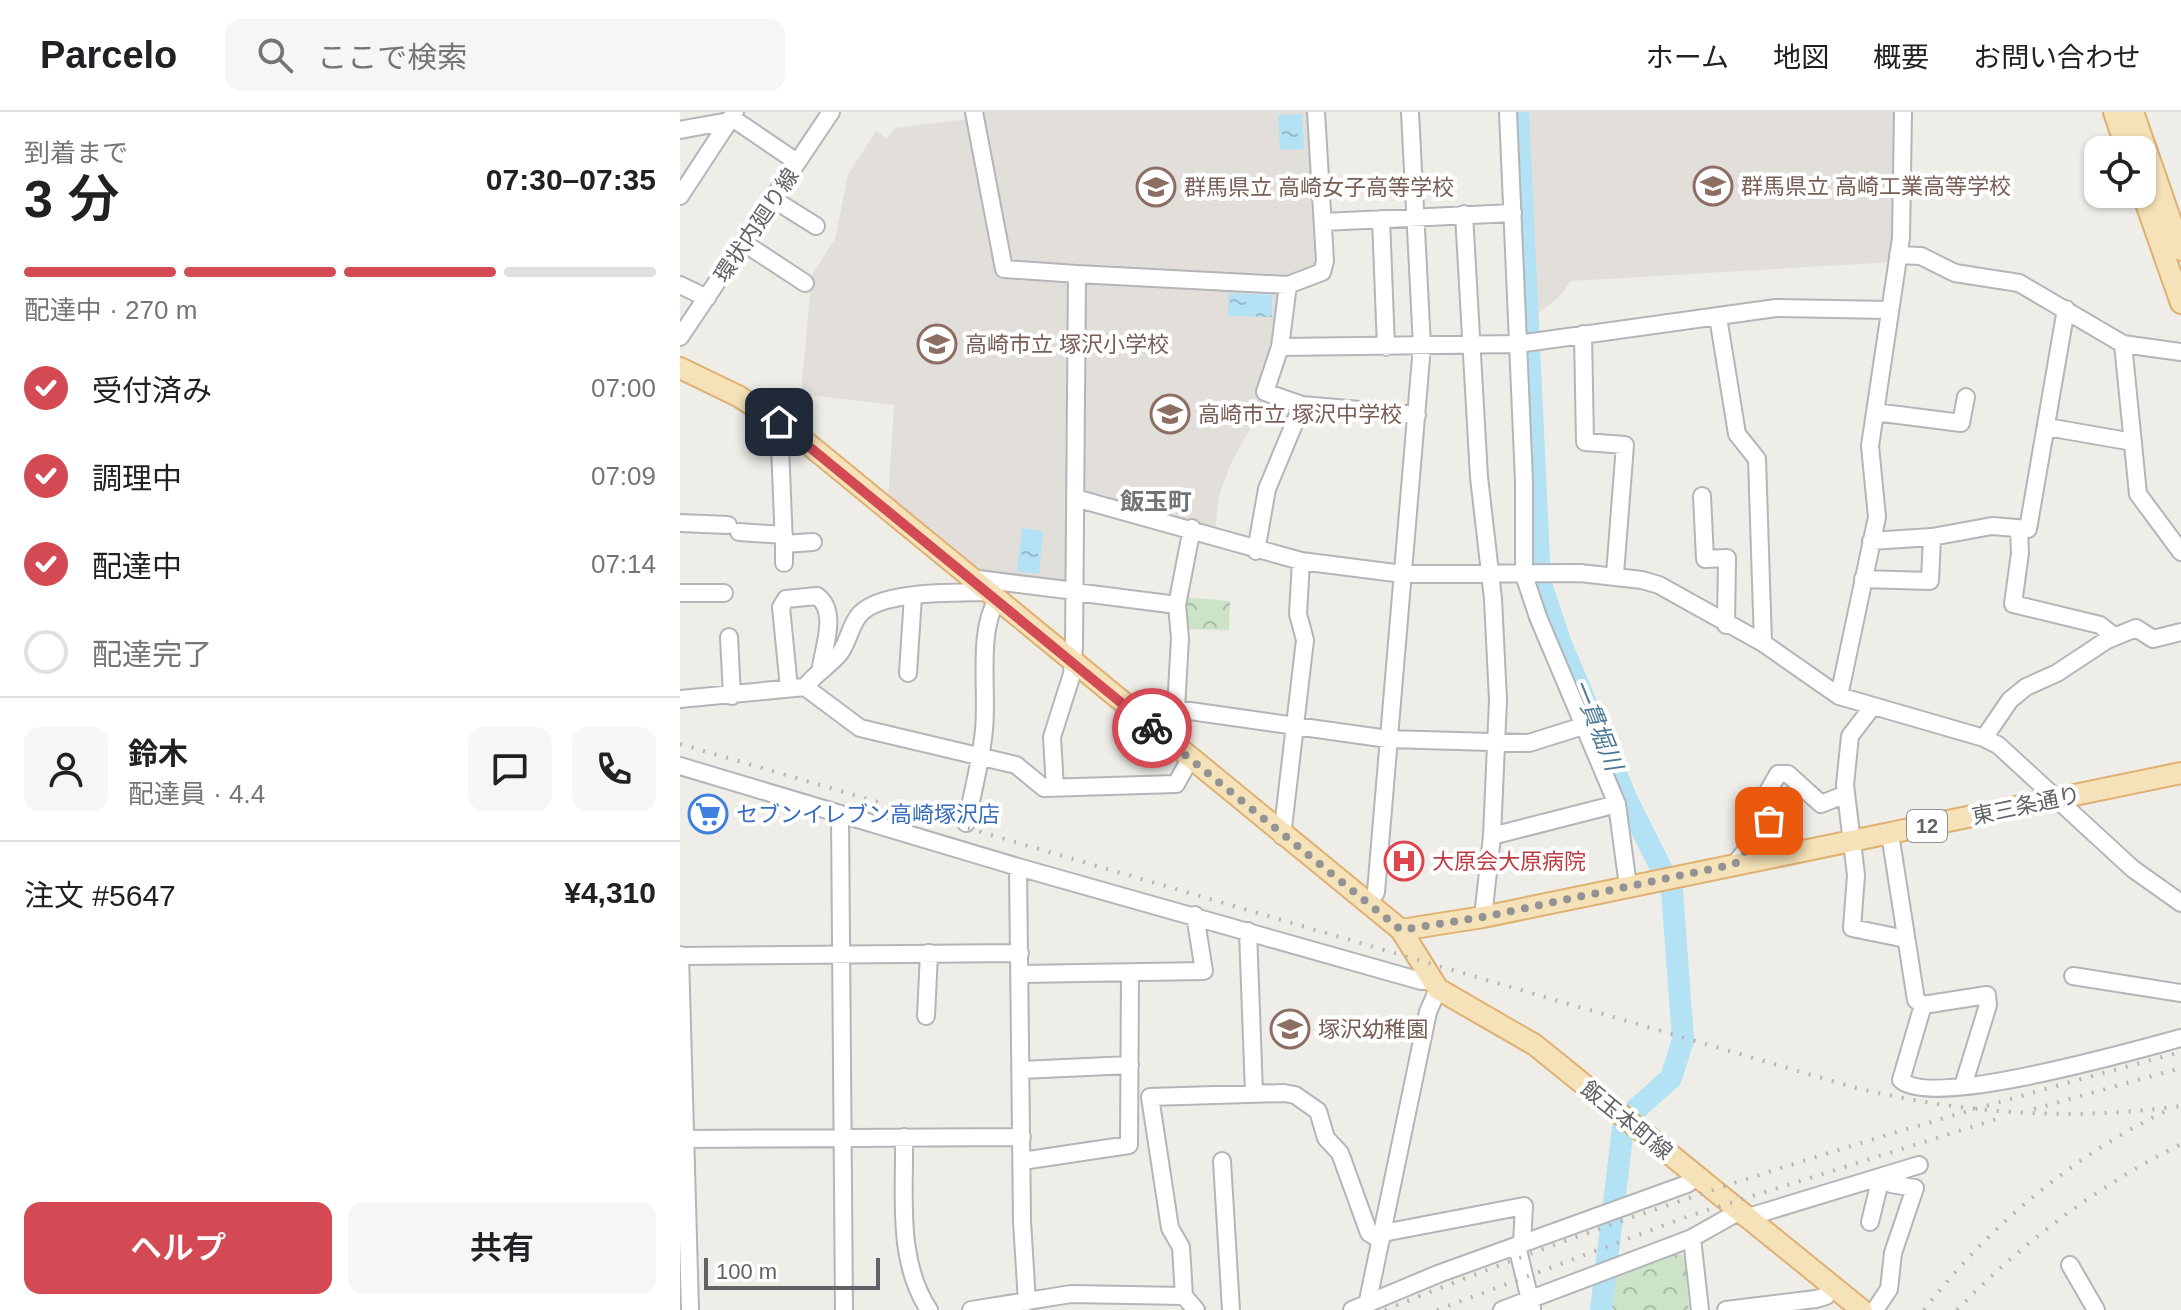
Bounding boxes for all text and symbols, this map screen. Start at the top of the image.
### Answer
search box [225,19,785,91]
icon: search [253,33,297,77]
text: Parcelo [40,34,177,76]
text: ここで検索 [317,41,467,74]
text: ホーム [1646,42,1729,73]
text: 地図 [1773,42,1829,73]
text: 概要 [1873,42,1929,73]
text: お問い合わせ [1973,42,2141,73]
map controls [2084,136,2156,208]
button: locate [2084,136,2156,208]
text: 到着まで [24,138,128,168]
text: 07:30–07:35 [486,163,656,196]
street label: 環状内廻り線 [709,164,804,287]
school or university icon: 群馬県立 高崎工業高等学校 [1692,165,1734,207]
school or university icon: 群馬県立 高崎女子高等学校 [1135,166,1177,208]
text: 3 分 [24,170,119,228]
place label: 群馬県立 高崎工業高等学校 [1741,174,2011,199]
place label: 群馬県立 高崎女子高等学校 [1184,175,1454,200]
text: 配達中 · 270 m [24,295,197,325]
school or university icon: 高崎市立 塚沢小学校 [916,323,958,365]
place label: 高崎市立 塚沢小学校 [965,332,1169,357]
icon: check [24,366,68,410]
text: 07:00 [591,373,656,403]
text: 受付済み [92,374,212,407]
pin [745,388,813,456]
school or university icon: 高崎市立 塚沢中学校 [1149,393,1191,435]
icon: home [757,400,801,444]
place label: 高崎市立 塚沢中学校 [1198,402,1402,427]
icon: check [24,454,68,498]
text: 07:09 [591,461,656,491]
text: 調理中 [92,462,182,495]
district label: 飯玉町 [1120,488,1192,515]
icon: check [24,542,68,586]
text: 07:14 [591,549,656,579]
text: 配達中 [92,550,182,583]
text: 配達完了 [92,638,212,671]
water label: 一貫堀川 [1567,675,1629,777]
courier [1112,688,1192,768]
icon: bike [1130,706,1174,750]
button: person [24,727,108,811]
button: chat [468,727,552,811]
button: phone [572,727,656,811]
text: 鈴木 [128,737,188,770]
text: 配達員 · 4.4 [128,779,265,809]
street label: 東三条通り [1970,782,2083,829]
pin [1735,787,1803,855]
supermarket icon: セブンイレブン高崎塚沢店 [687,793,729,835]
icon: bag [1747,799,1791,843]
place label: セブンイレブン高崎塚沢店 [736,802,1000,827]
road number: 12 [1907,810,1947,842]
hospital icon: 大原会大原病院 [1383,840,1425,882]
place label: 大原会大原病院 [1432,849,1586,874]
text: ¥4,310 [564,876,656,909]
text: 注文 #5647 [24,879,176,912]
school or university icon: 塚沢幼稚園 [1269,1008,1311,1050]
place label: 塚沢幼稚園 [1318,1017,1428,1042]
street label: 飯玉本町線 [1576,1076,1677,1165]
button: ヘルプ [24,1202,332,1294]
button: 共有 [348,1202,656,1294]
scale bar [704,1254,880,1290]
text: 100 m [716,1259,777,1284]

